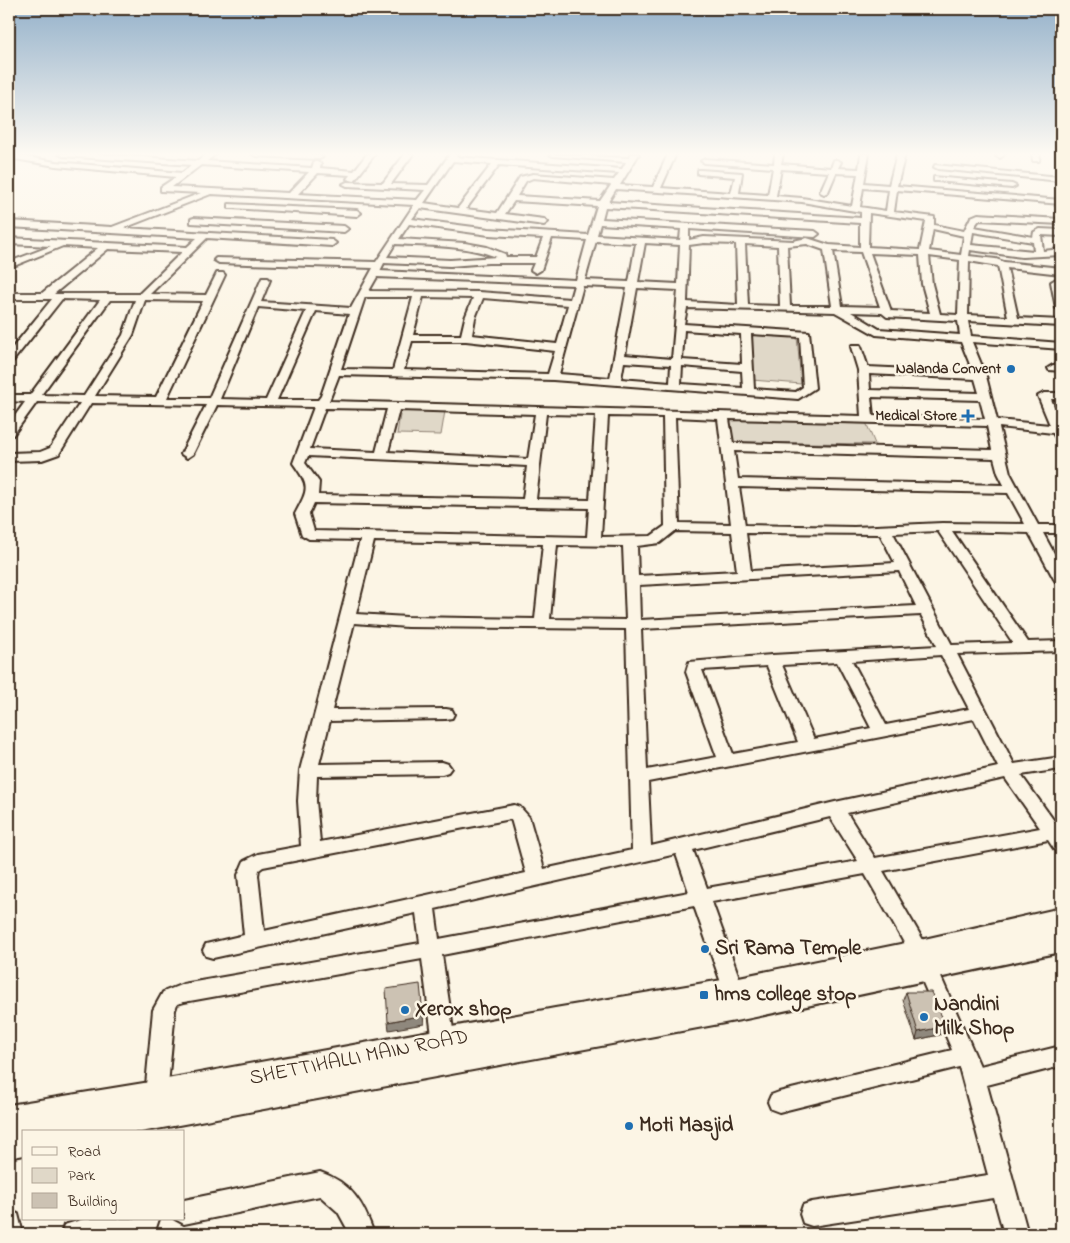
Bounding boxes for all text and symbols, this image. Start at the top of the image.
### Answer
place label: Nalanda Convent [896,358,1002,380]
marker: Nalanda Convent [1005,363,1017,375]
place label: Medical Store [875,405,958,427]
marker: Medical Store [961,409,975,423]
place label: Sri Rama Temple [715,934,862,964]
marker: Sri Rama Temple [699,943,711,955]
place label: hms college stop [714,980,857,1012]
marker: hms college stop [698,989,710,1001]
place label: Nandini Milk Shop [934,990,1014,1044]
place label: Xerox shop [415,995,512,1025]
marker: Xerox shop [399,1004,411,1016]
marker: Nandini Milk Shop [918,1011,930,1023]
street label: SHETTIHALLI MAIN ROAD [247,1022,471,1094]
place label: Moti Masjid [639,1111,734,1141]
marker: Moti Masjid [623,1120,635,1132]
legend [22,1130,185,1220]
text: Road [68,1141,101,1163]
text: Park [68,1165,96,1187]
text: Building [67,1191,117,1214]

